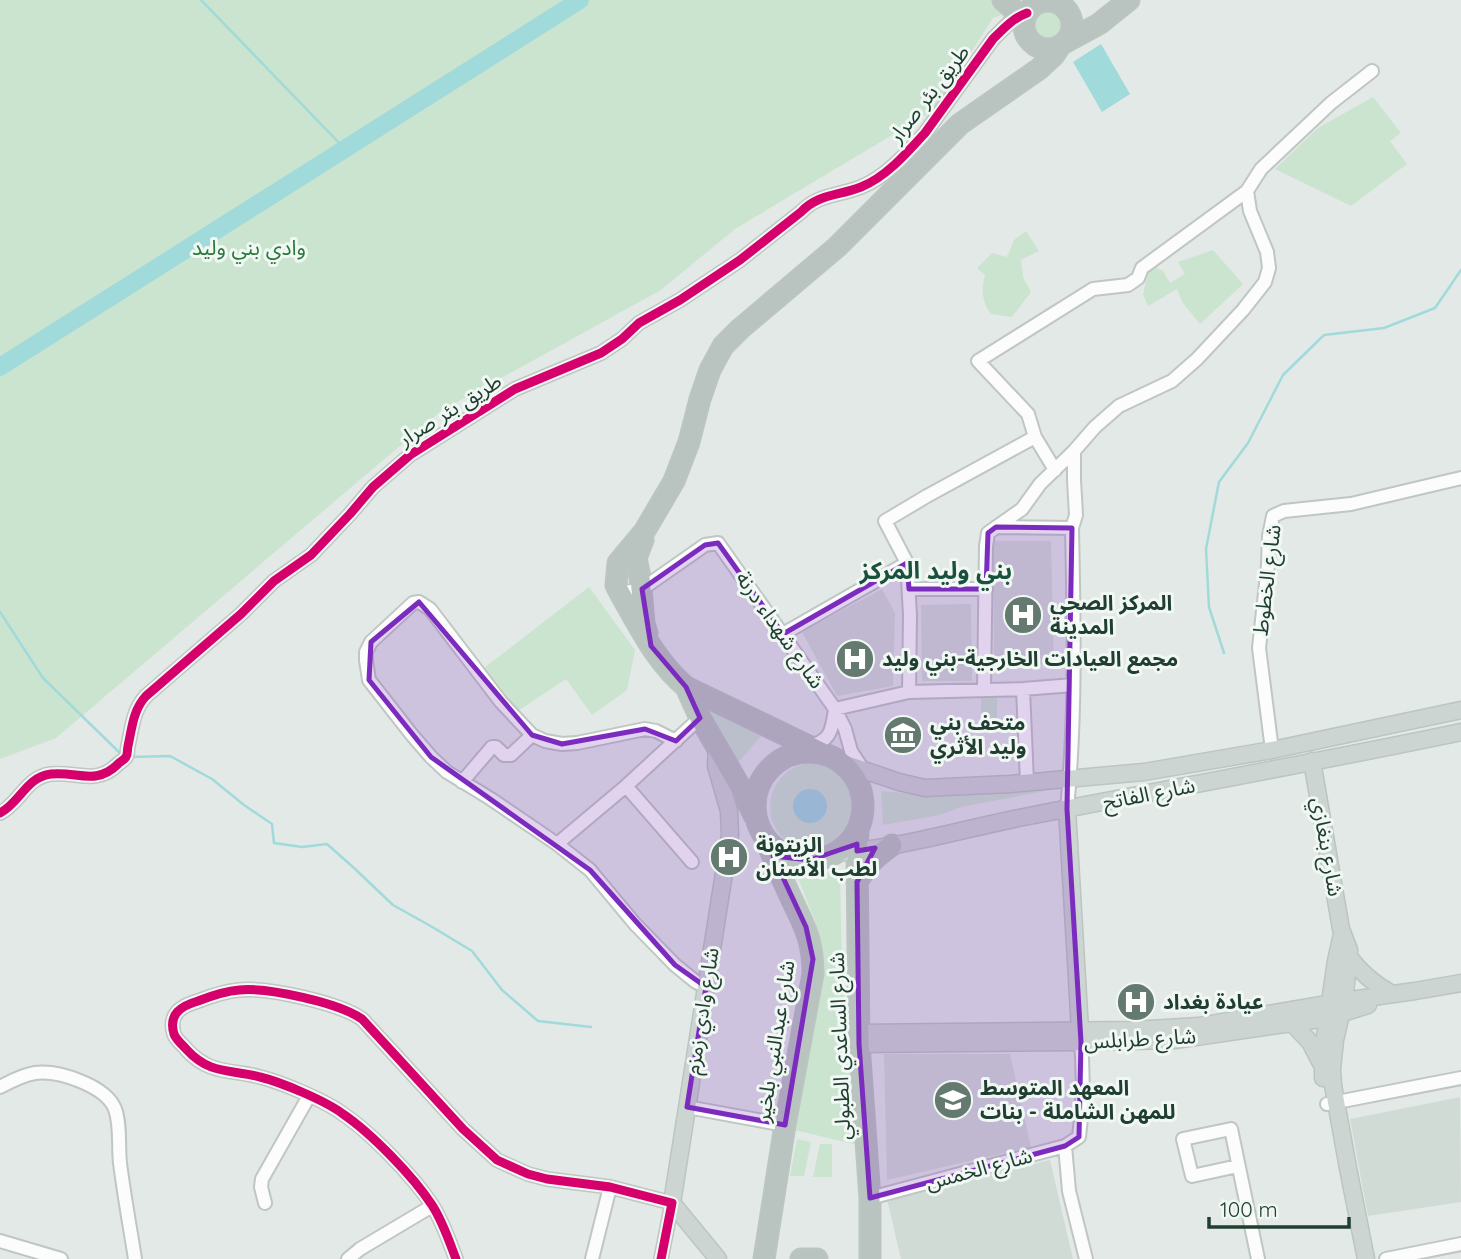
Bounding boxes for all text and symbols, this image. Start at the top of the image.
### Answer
street label: طريق بئر صرار [881,39,975,149]
park label: وادي بني وليد [192,234,306,264]
street label: طريق بئر صرار [392,367,507,453]
street label: شارع الخطوط [1246,523,1289,637]
district label: بني وليد المركز [859,555,1012,591]
street label: شارع شهداء درنة [728,566,831,695]
place label: المركز الصحي المدينة [1050,589,1172,639]
hospital icon: المركز الصحي المدينة [1002,594,1044,636]
hospital icon: مجمع العيادات الخارجية-بني وليد [834,638,876,680]
place label: مجمع العيادات الخارجية-بني وليد [882,645,1178,676]
place label: متحف بني وليد الأثري [930,709,1026,764]
museum icon: متحف بني وليد الأثري [882,714,924,756]
street label: شارع الفاتح [1100,771,1198,818]
street label: شارع بنغازي [1303,795,1349,899]
place label: الزيتونة لطب الأسنان [756,831,877,881]
hospital icon: الزيتونة لطب الأسنان [708,836,750,878]
street label: شارع وادي زمزم [678,945,728,1077]
street label: شارع الساعدي الطبولي [823,952,859,1140]
street label: شارع عبدالنبي بلخير [748,958,803,1125]
hospital icon: عيادة بغداد [1115,981,1157,1023]
place label: عيادة بغداد [1163,988,1263,1014]
street label: شارع طرابلس [1083,1022,1197,1057]
place label: المعهد المتوسط للمهن الشاملة - بنات [980,1074,1176,1124]
school or university icon: المعهد المتوسط للمهن الشاملة - بنات [932,1079,974,1121]
street label: شارع الخمس [923,1141,1036,1198]
scale bar [1209,1186,1349,1230]
text: 100 m [1220,1196,1278,1222]

